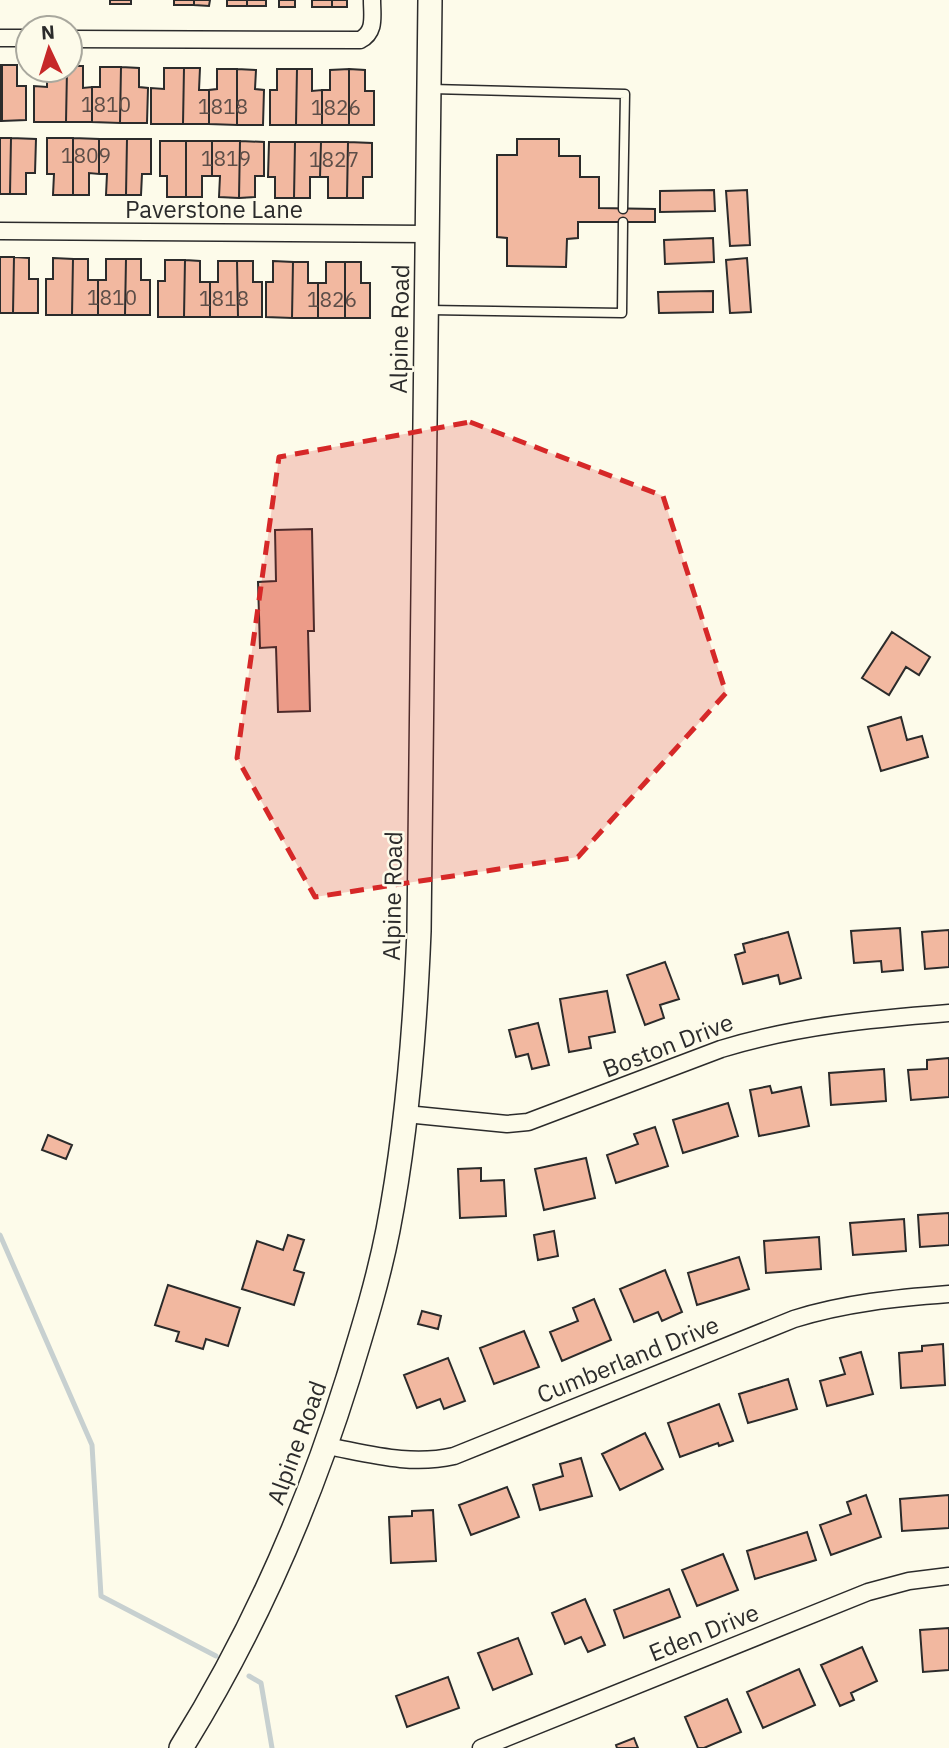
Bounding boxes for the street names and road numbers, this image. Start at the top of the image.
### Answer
street label: Paverstone Lane [125,193,303,225]
street label: Alpine Road [382,264,416,394]
street label: Alpine Road [375,831,409,961]
street label: Boston Drive [598,1006,738,1085]
street label: Cumberland Drive [532,1308,723,1410]
street label: Alpine Road [259,1376,333,1509]
street label: Eden Drive [644,1596,763,1669]

